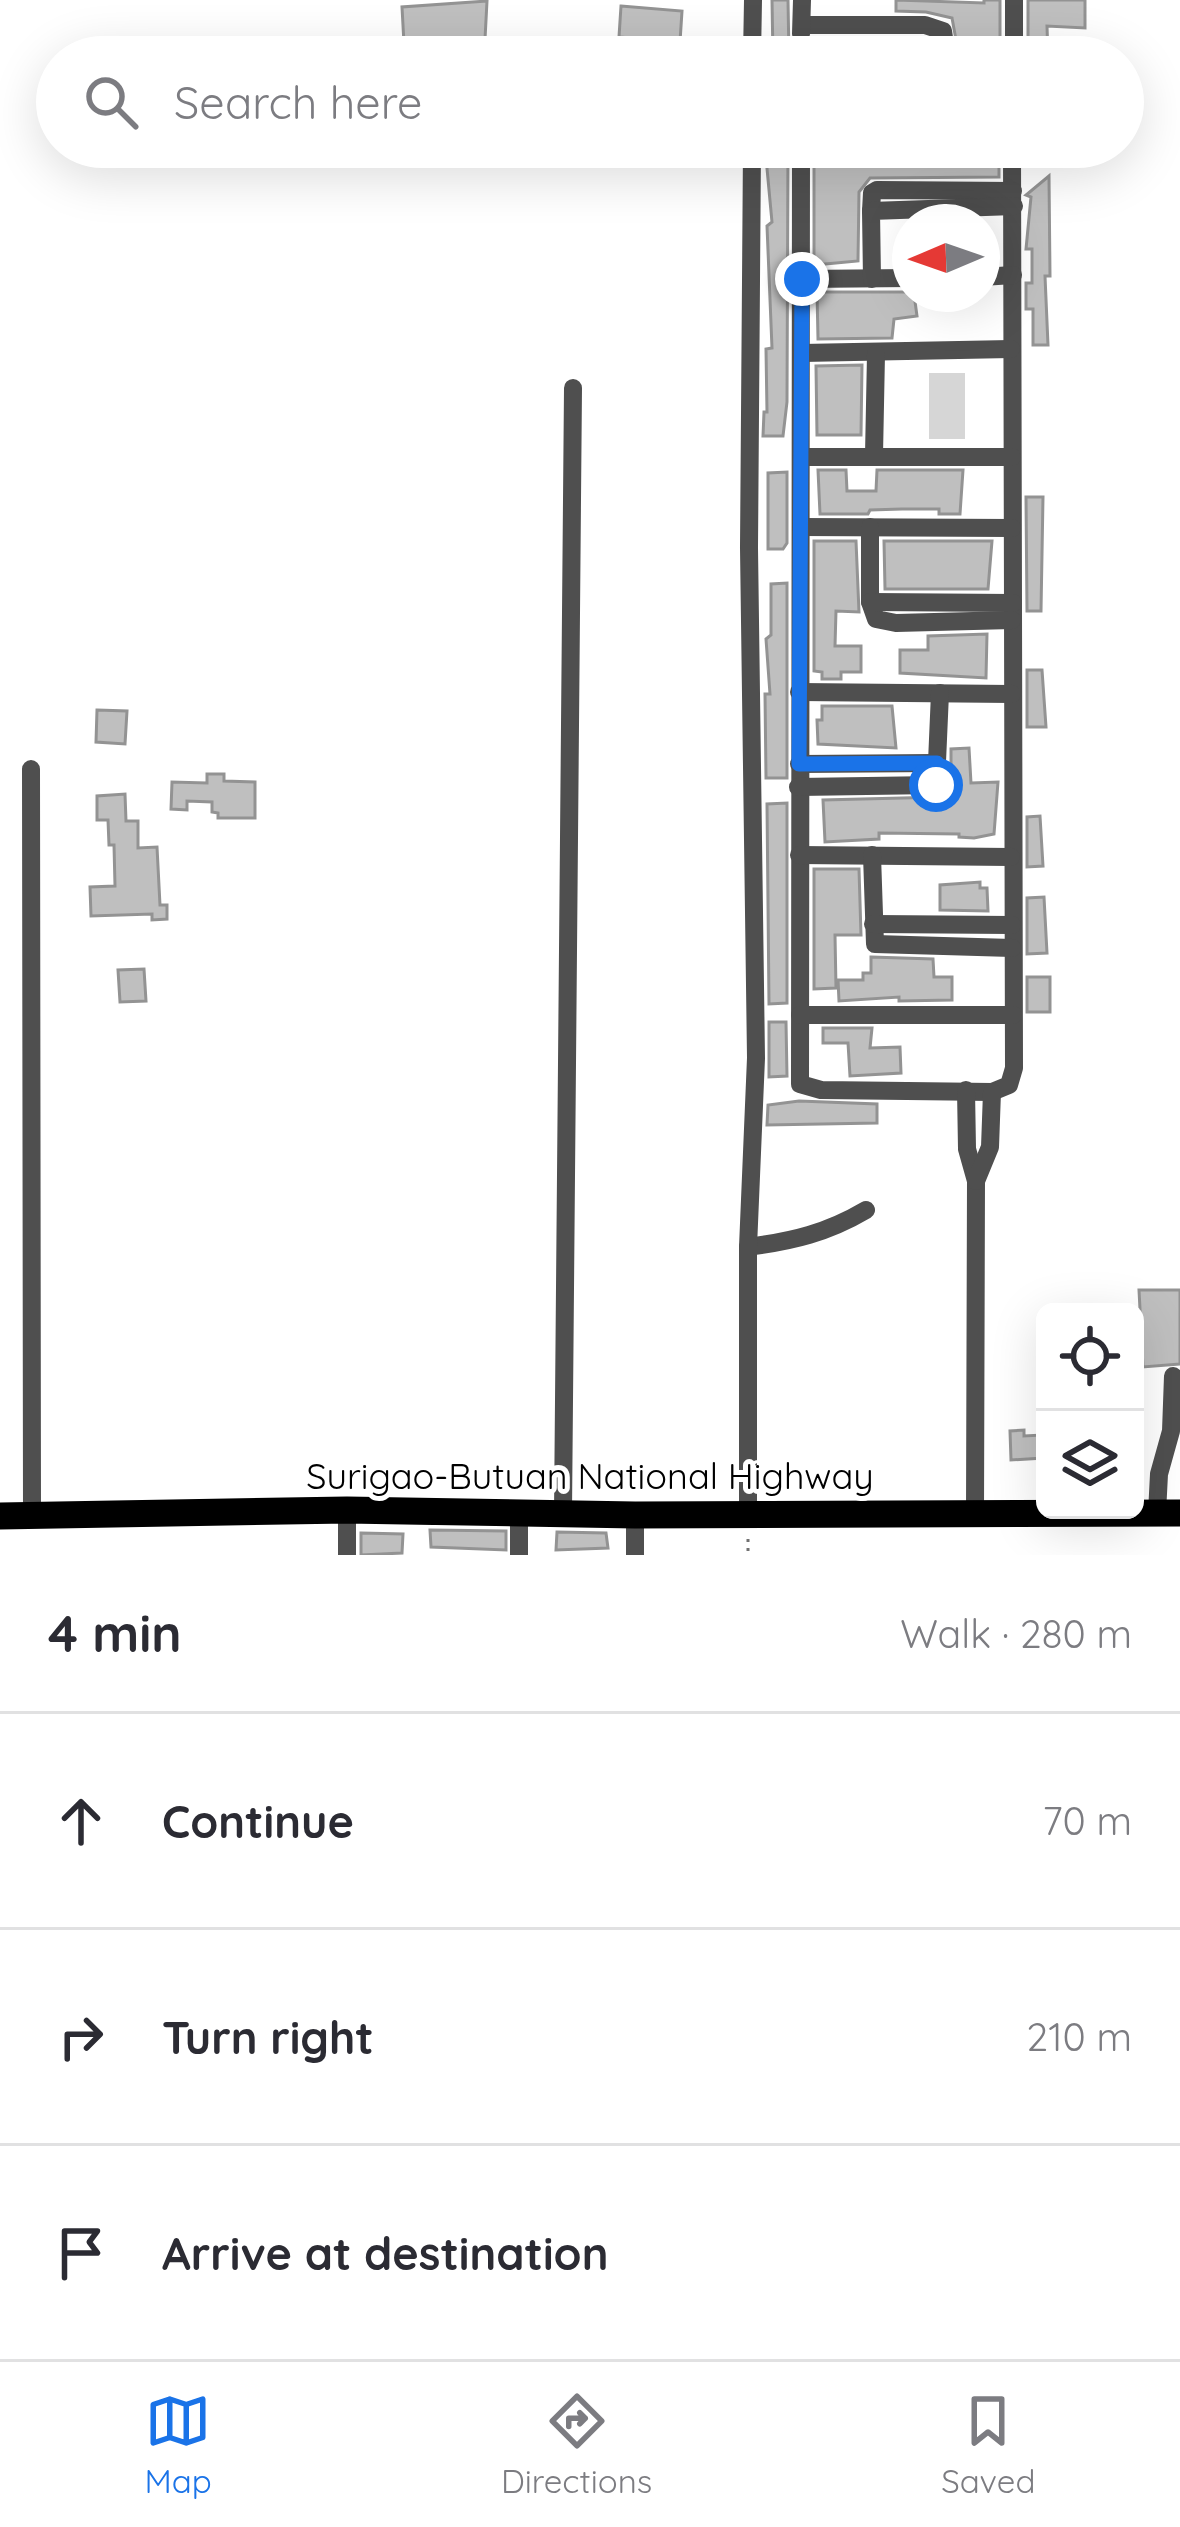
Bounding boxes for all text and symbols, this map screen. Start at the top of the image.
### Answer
search box [36,36,1144,168]
icon: search [78,69,144,135]
text: Search here [174,74,422,130]
north arrow [892,204,1000,312]
route end [775,252,829,306]
route start [909,758,963,812]
map controls [1036,1303,1144,1519]
button: locate [1036,1303,1144,1411]
button: layers [1036,1411,1144,1519]
street label: Surigao-Butuan National Highway [306,1453,874,1498]
text: 4 min [48,1601,182,1665]
text: Walk · 280 m [900,1609,1132,1658]
icon: ahead [48,1788,114,1854]
text: Continue [162,1793,354,1849]
text: 70 m [1043,1796,1132,1845]
icon: right [48,2004,114,2070]
text: Turn right [162,2009,374,2065]
text: 210 m [1027,2012,1132,2061]
icon: arrive [48,2220,114,2286]
text: Arrive at destination [162,2225,608,2281]
tab: Map [145,2388,212,2501]
tab: Directions [501,2388,652,2501]
tab: Saved [941,2388,1035,2501]

